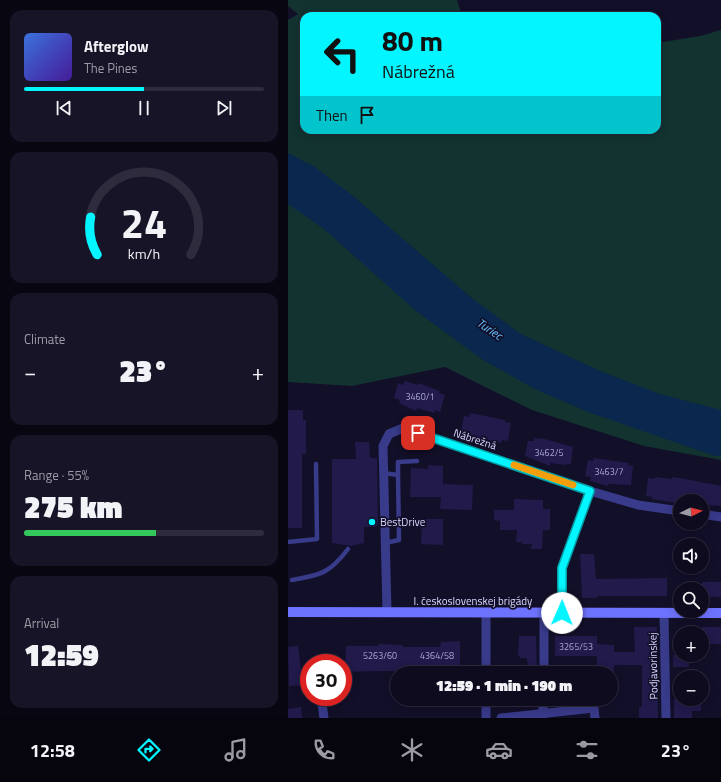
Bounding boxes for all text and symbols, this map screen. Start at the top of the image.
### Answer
text: 80 m [382,19,443,62]
icon: left [316,28,368,80]
text: Afterglow [84,35,149,58]
text: The Pines [84,58,137,78]
text: Nábrežná [382,58,455,85]
icon: previous [53,97,75,119]
icon: pause [133,97,155,119]
icon: next [213,97,235,119]
text: Then [316,104,348,127]
icon: arrive [356,104,378,126]
text: 24 [121,191,167,254]
text: km/h [128,243,160,265]
water label: Turiec [473,313,508,345]
text: Climate [24,329,65,349]
text: 23° [119,348,169,394]
text: − [24,355,36,389]
text: + [252,355,264,389]
house number: 3460/1 [406,390,434,403]
pin [401,416,435,450]
icon: arrive [407,422,429,444]
street label: Nábrežná [451,425,499,454]
house number: 3462/5 [535,446,563,459]
text: Range · 55% [24,465,89,485]
house number: 3463/7 [595,465,623,478]
text: 275 km [24,484,122,530]
north arrow [673,494,709,530]
map controls [673,494,709,706]
place label: BestDrive [380,514,426,530]
marker: BestDrive [367,517,377,527]
button: sound [673,538,709,574]
button: search [673,582,709,618]
position arrow [541,592,583,634]
street label: I. československej brigády [414,593,533,609]
text: Arrival [24,613,59,633]
button: + [673,626,709,662]
text: 12:59 [24,632,99,678]
street label: Podjavorinskej [644,632,662,700]
house number: 3265/53 [559,640,593,653]
house number: 5263/60 [363,649,397,662]
house number: 4364/58 [420,649,454,662]
speed limit sign: 30 [300,654,352,706]
button: − [673,670,709,706]
text: 12:59 · 1 min · 190 m [436,674,572,697]
icon: directions [135,736,163,764]
icon: music [222,736,250,764]
icon: phone [310,736,338,764]
icon: climate [398,736,426,764]
icon: car [485,736,513,764]
icon: filters [573,736,601,764]
text: 12:58 [30,737,75,764]
text: 23° [661,737,691,764]

